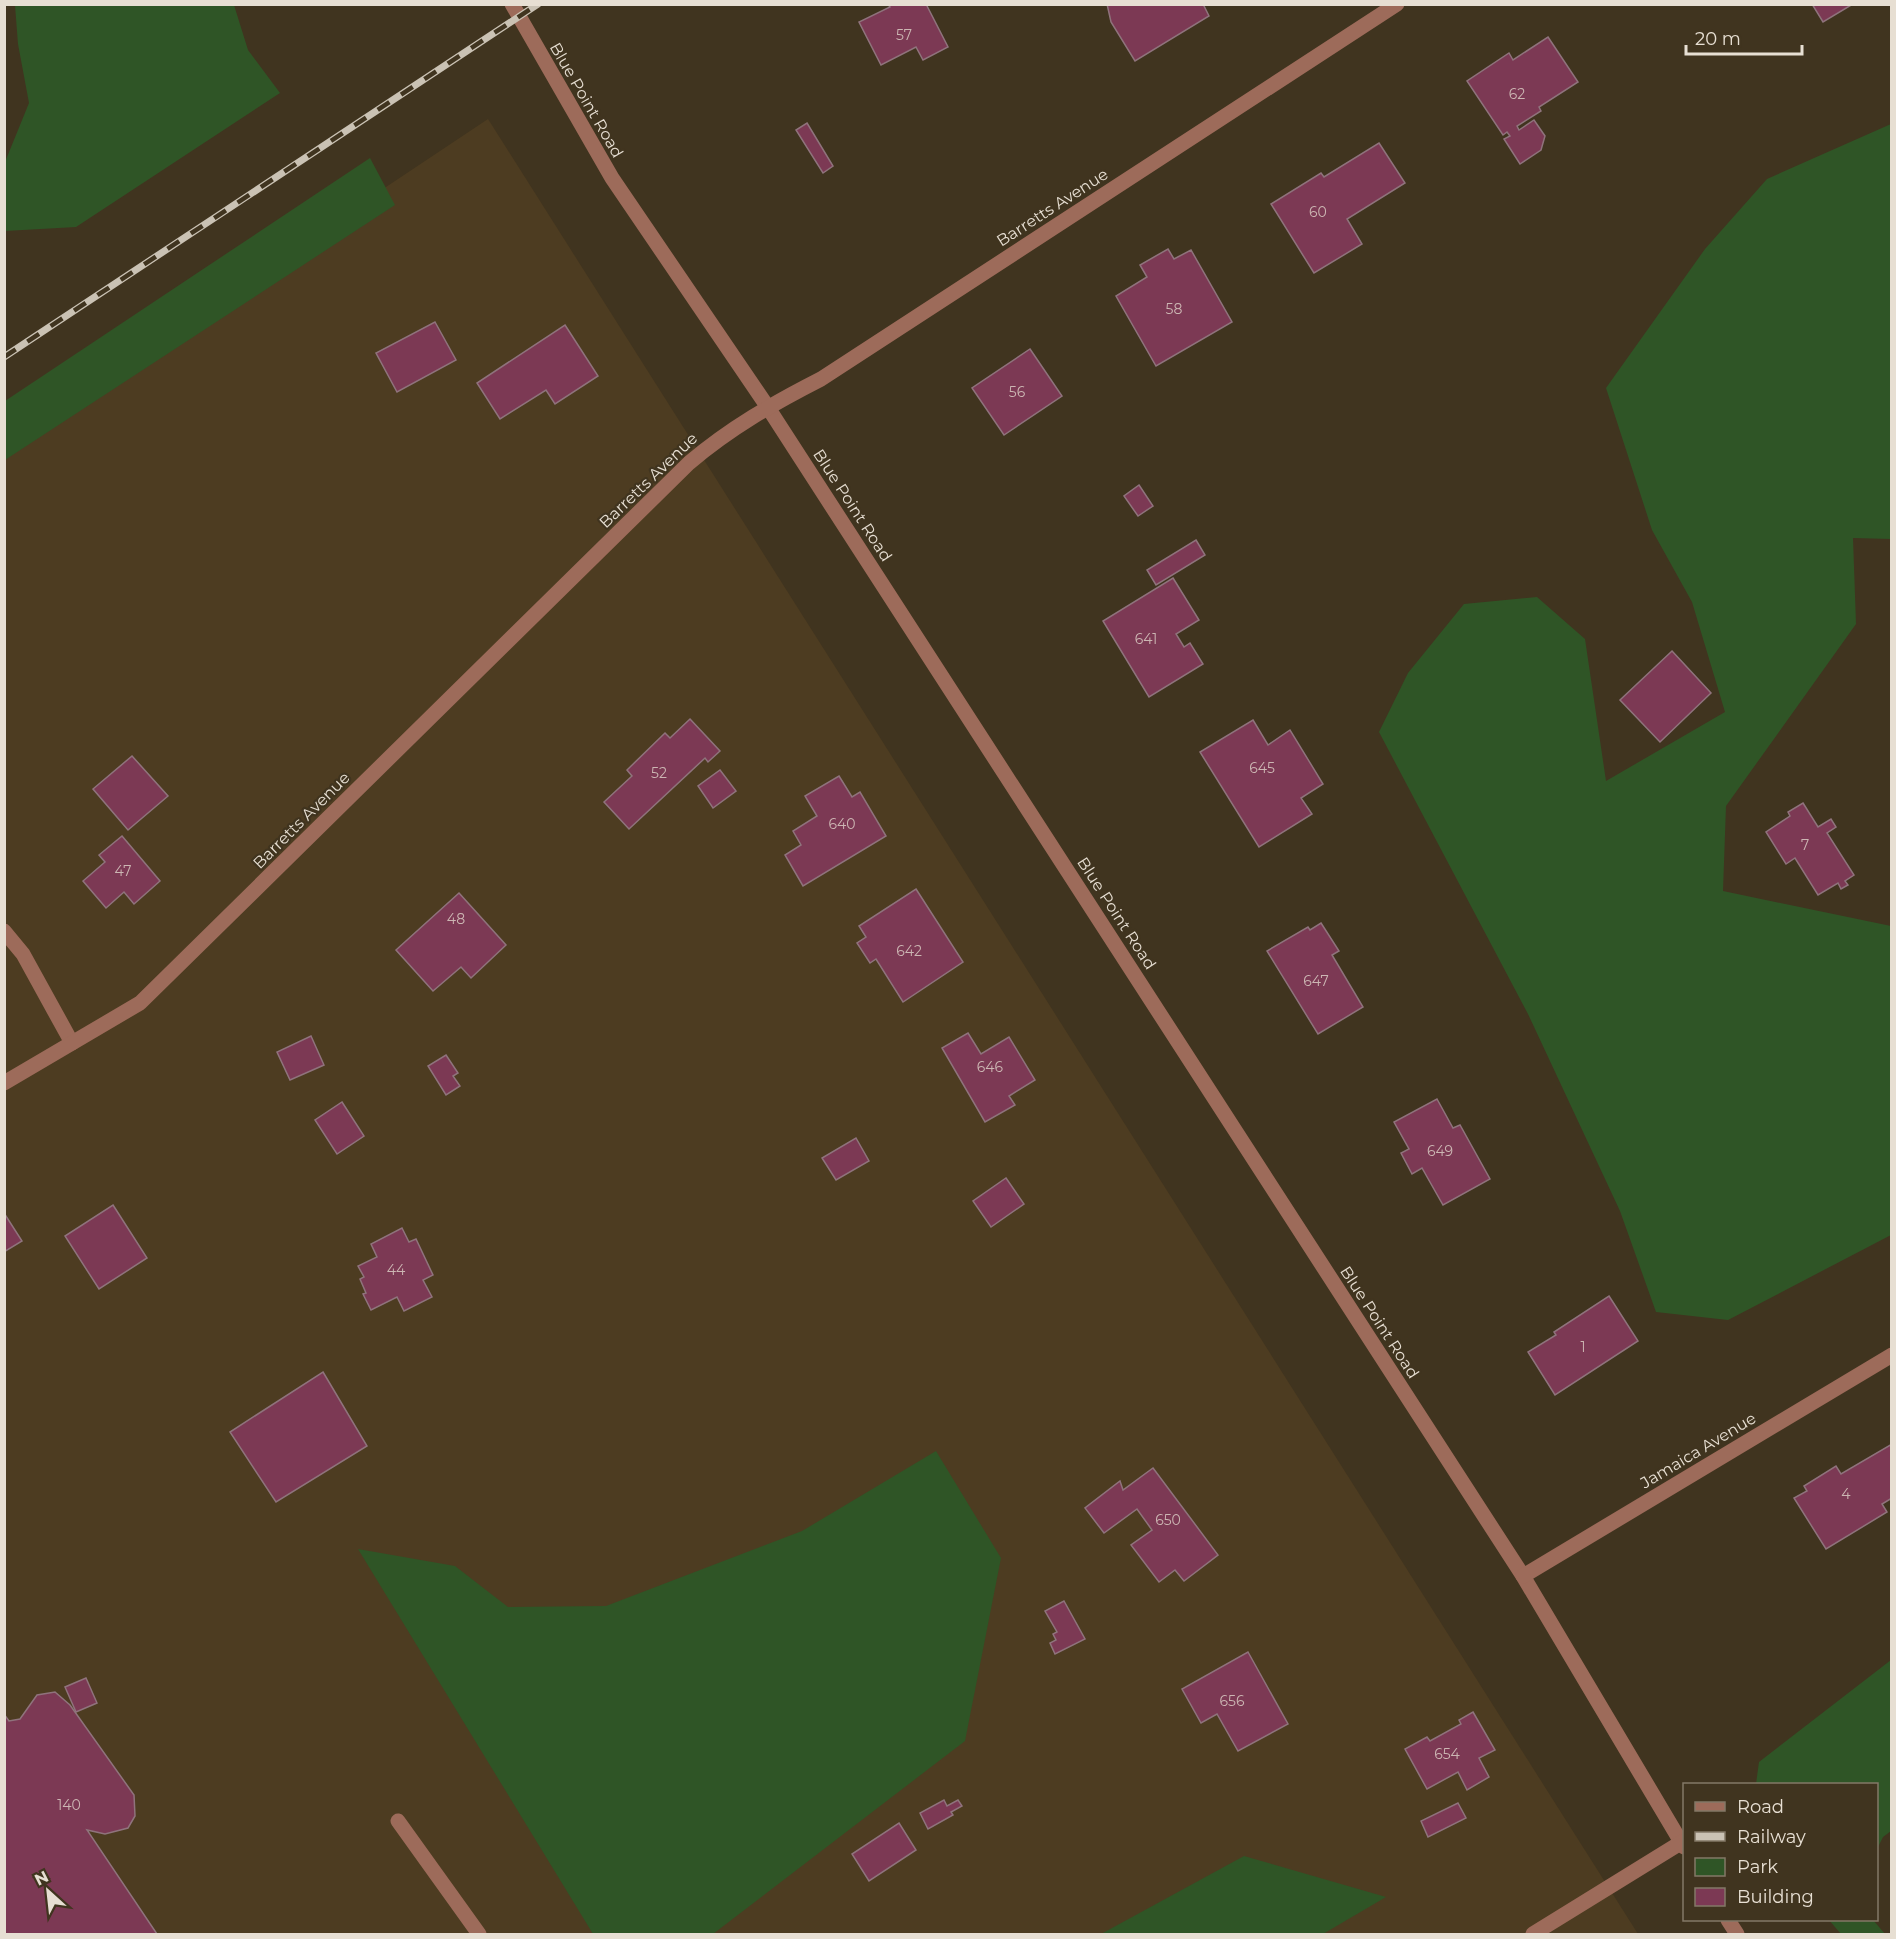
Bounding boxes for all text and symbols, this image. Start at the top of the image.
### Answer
scale bar [1686,18,1802,56]
house number: 57 [896,26,912,44]
text: 20 m [1695,28,1741,50]
street label: Blue Point Road [546,39,627,161]
house number: 62 [1509,85,1525,103]
street label: Barretts Avenue [993,164,1111,250]
house number: 60 [1309,203,1327,221]
house number: 58 [1166,300,1182,318]
house number: 56 [1009,383,1026,401]
street label: Barretts Avenue [595,429,701,532]
street label: Blue Point Road [809,446,896,565]
house number: 641 [1135,630,1157,648]
house number: 645 [1249,759,1275,777]
house number: 52 [651,764,667,782]
street label: Barretts Avenue [249,768,354,873]
house number: 640 [828,815,856,833]
house number: 7 [1801,836,1809,854]
street label: Blue Point Road [1073,854,1160,973]
house number: 47 [115,862,131,880]
house number: 48 [447,910,465,928]
house number: 642 [896,942,922,960]
house number: 647 [1303,972,1329,990]
house number: 646 [977,1058,1004,1076]
house number: 649 [1427,1142,1453,1160]
house number: 44 [387,1261,406,1279]
street label: Blue Point Road [1336,1263,1423,1382]
house number: 1 [1580,1338,1586,1356]
street label: Jamaica Avenue [1636,1408,1759,1493]
house number: 4 [1841,1485,1851,1503]
house number: 650 [1155,1511,1181,1529]
house number: 656 [1220,1692,1245,1710]
house number: 654 [1434,1745,1461,1763]
legend [1683,1783,1878,1921]
house number: 140 [57,1796,81,1814]
text: Road [1737,1796,1784,1818]
text: Railway [1737,1826,1806,1848]
text: Park [1737,1856,1778,1878]
north arrow [18,1861,78,1921]
text: N [31,1867,51,1889]
text: Building [1737,1886,1814,1908]

